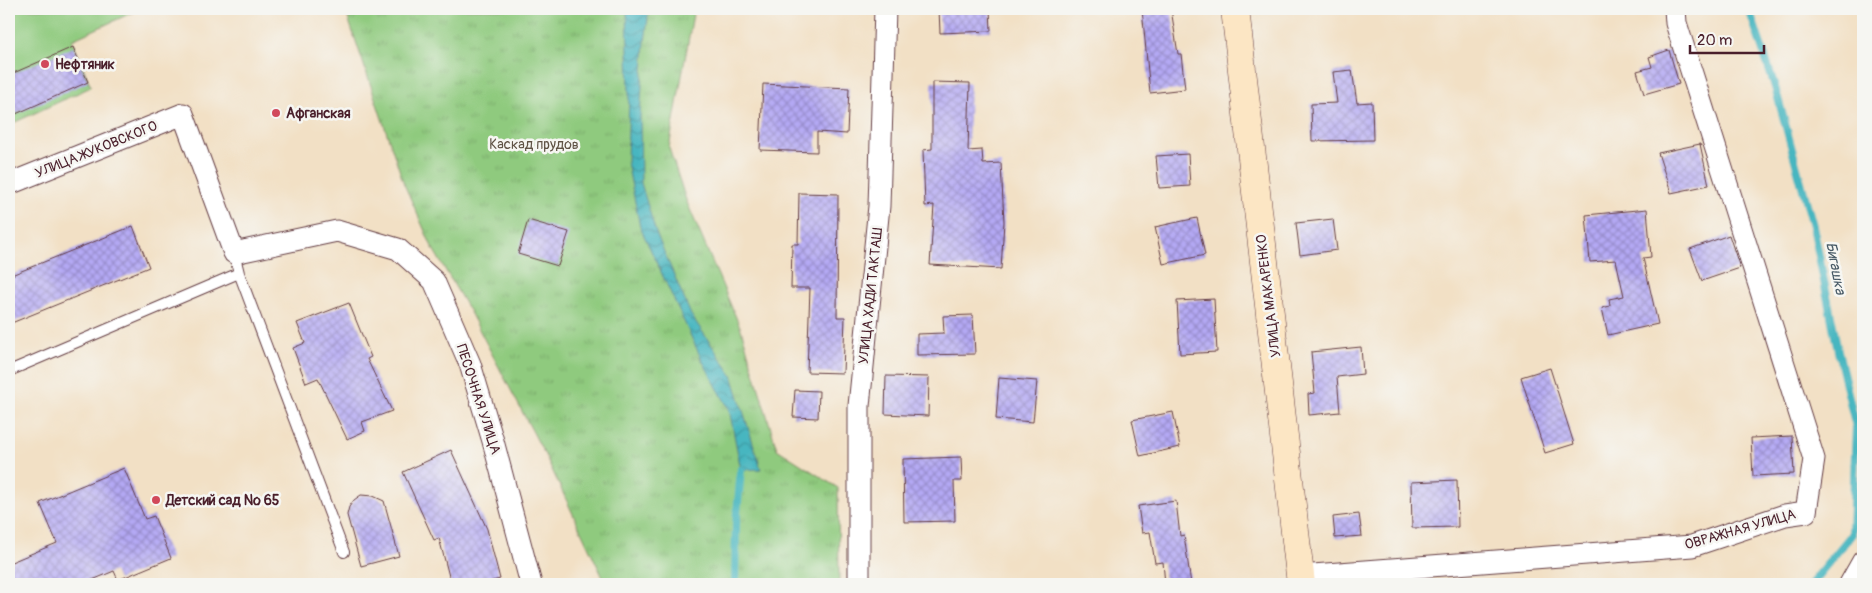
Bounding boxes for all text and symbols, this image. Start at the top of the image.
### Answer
scale bar [1690,22,1763,54]
text: 20 m [1697,31,1732,50]
place label: Нефтяник [55,56,115,73]
marker: Нефтяник [39,58,51,70]
place label: Афганская [286,105,351,122]
marker: Афганская [270,107,282,119]
street label: УЛИЦА ЖУКОВСКОГО [33,117,160,182]
park label: Каскад прудов [489,136,579,153]
street label: УЛИЦА ХАДИ ТАКТАШ [855,227,886,365]
street label: УЛИЦА МАКАРЕНКО [1253,233,1284,358]
water label: Бигашка [1821,240,1850,297]
street label: ПЕСОЧНАЯ УЛИЦА [453,342,504,456]
place label: Детский сад № 65 [165,492,280,509]
marker: Детский сад № 65 [150,494,162,506]
street label: ОВРАЖНАЯ УЛИЦА [1683,506,1798,553]

